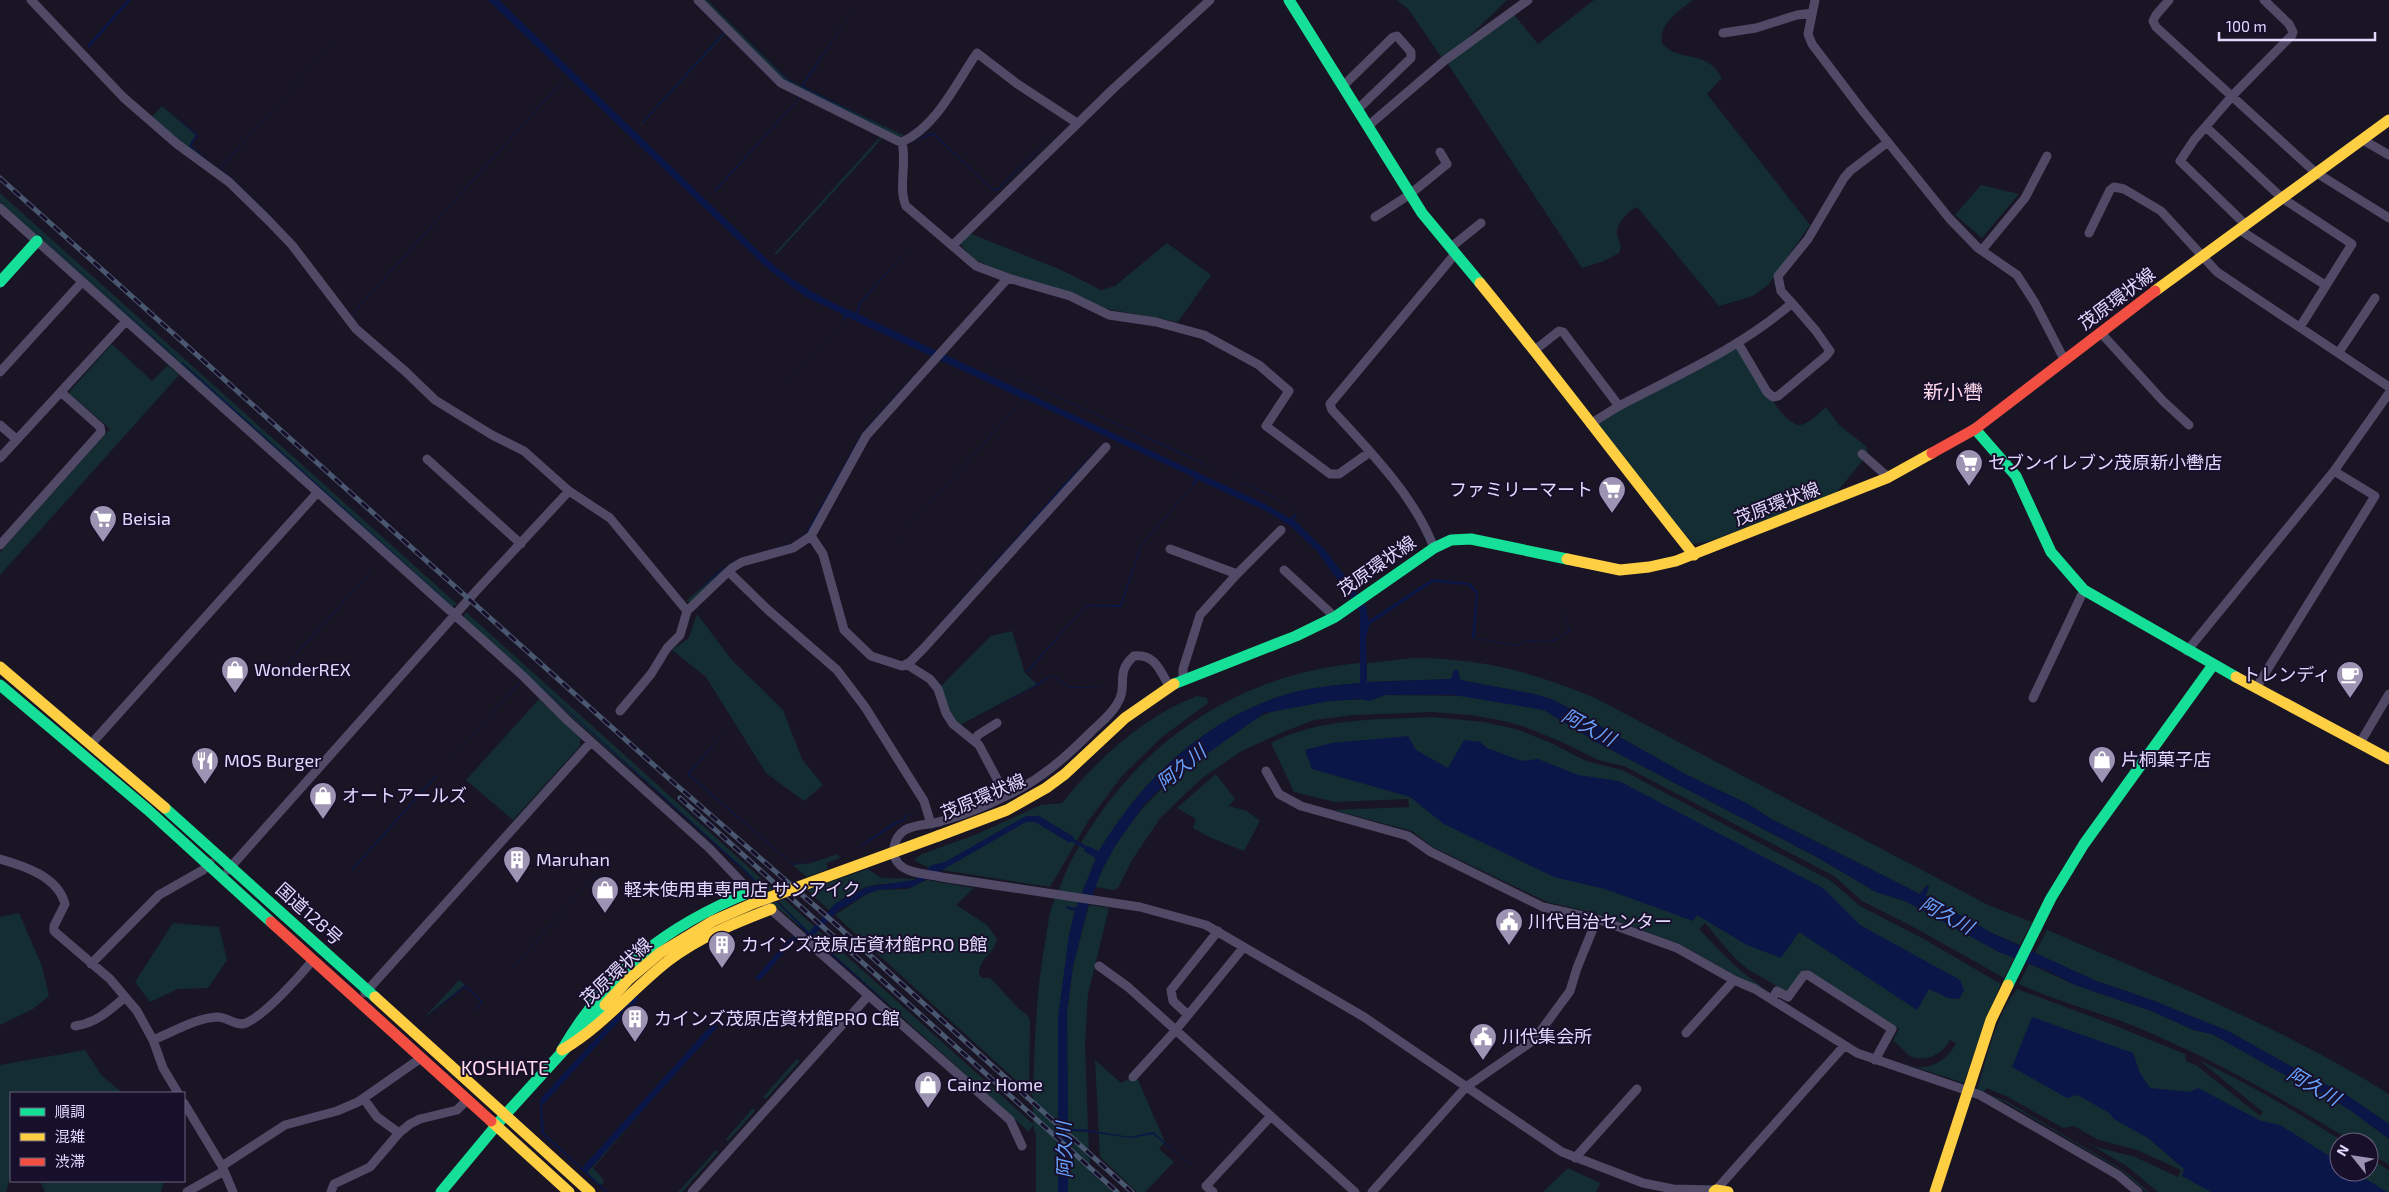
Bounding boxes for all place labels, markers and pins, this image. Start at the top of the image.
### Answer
supermarket icon: セブンイレブン茂原新小轡店 [1954,448,1984,487]
place label: セブンイレブン茂原新小轡店 [1988,451,2222,473]
supermarket icon: ファミリーマート [1597,475,1627,514]
place label: ファミリーマート [1449,478,1593,500]
supermarket icon: Beisia [88,504,118,543]
place label: Beisia [122,507,171,529]
shop icon: WonderREX [220,655,250,694]
place label: WonderREX [254,658,351,680]
cafe icon: トレンディ [2335,660,2365,699]
place label: トレンディ [2242,663,2331,685]
shop icon: 片桐菓子店 [2087,745,2117,784]
restaurant icon: MOS Burger [190,746,220,785]
place label: 片桐菓子店 [2121,748,2211,770]
place label: MOS Burger [224,749,321,771]
shop icon: オートアールズ [308,781,338,820]
place label: オートアールズ [342,784,467,806]
building icon: Maruhan [502,845,532,884]
place label: Maruhan [536,848,610,870]
shop icon: 軽未使用車専門店 サンアイク [590,875,620,914]
place label: 軽未使用車専門店 サンアイク [624,878,861,900]
public building icon: 川代自治センター [1494,907,1524,946]
place label: 川代自治センター [1528,910,1672,932]
building icon: カインズ茂原店資材館PRO B館 [707,930,737,969]
place label: カインズ茂原店資材館PRO B館 [741,933,988,955]
building icon: カインズ茂原店資材館PRO C館 [620,1004,650,1043]
place label: カインズ茂原店資材館PRO C館 [654,1007,900,1029]
public building icon: 川代集会所 [1468,1022,1498,1061]
place label: 川代集会所 [1502,1025,1592,1047]
shop icon: Cainz Home [913,1070,943,1109]
place label: Cainz Home [947,1073,1043,1095]

